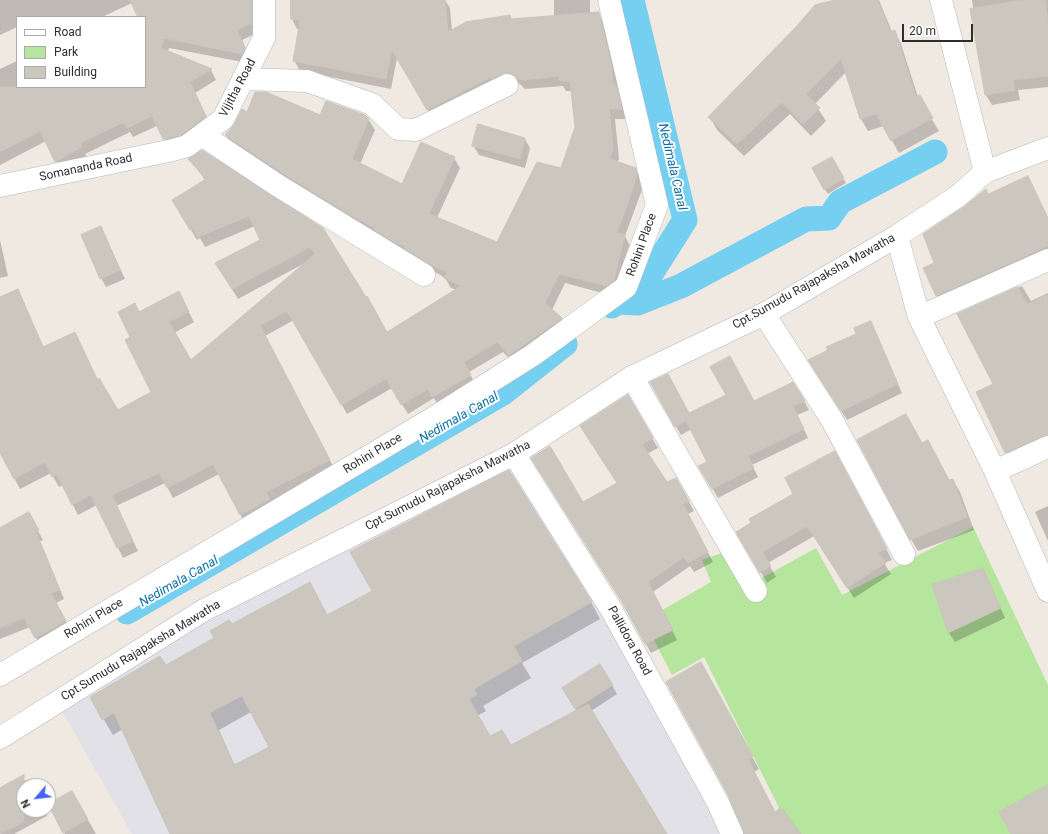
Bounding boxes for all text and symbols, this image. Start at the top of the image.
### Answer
legend [16,16,146,88]
scale bar [904,16,975,42]
text: 20 m [909,24,936,38]
text: Road [54,25,82,39]
text: Park [54,45,78,59]
street label: Vijitha Road [217,56,259,120]
text: Building [54,65,97,79]
water label: Nedimala Canal [654,122,690,212]
street label: Somananda Road [38,151,134,185]
street label: Rohini Place [624,212,660,278]
street label: Cpt.Sumudu Rajapaksha Mawatha [730,231,898,333]
water label: Nedimala Canal [417,389,501,447]
street label: Rohini Place [341,431,405,477]
street label: Cpt.Sumudu Rajapaksha Mawatha [363,438,533,534]
water label: Nedimala Canal [137,553,221,611]
street label: Rohini Place [62,596,126,642]
street label: Cpt.Sumudu Rajapaksha Mawatha [59,598,223,704]
street label: Pallidora Road [604,604,654,678]
north arrow [16,778,56,818]
text: N [18,797,33,810]

